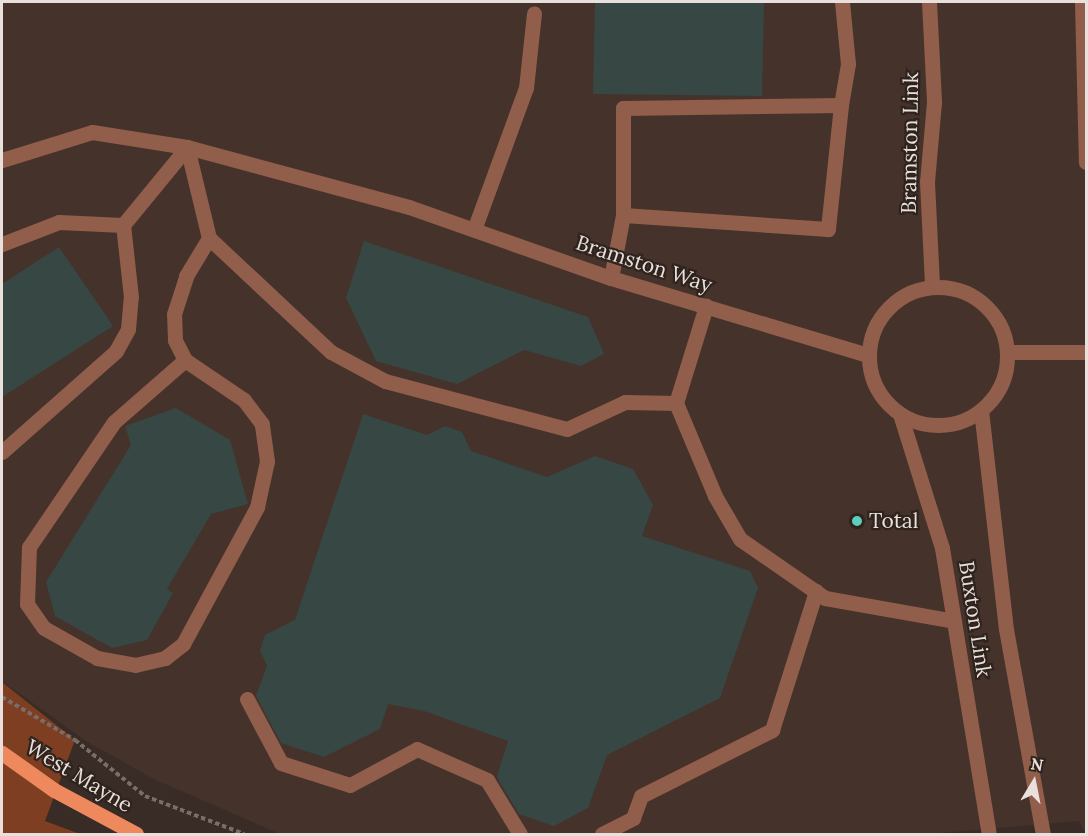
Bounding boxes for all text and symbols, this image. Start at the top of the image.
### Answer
street label: Bramston Link [896,72,924,214]
street label: Bramston Way [573,230,715,298]
place label: Total [869,508,918,534]
marker: Total [850,514,864,528]
street label: Buxton Link [953,559,997,679]
street label: West Mayne [21,734,137,818]
north arrow [1004,752,1064,812]
text: N [1029,753,1045,775]

